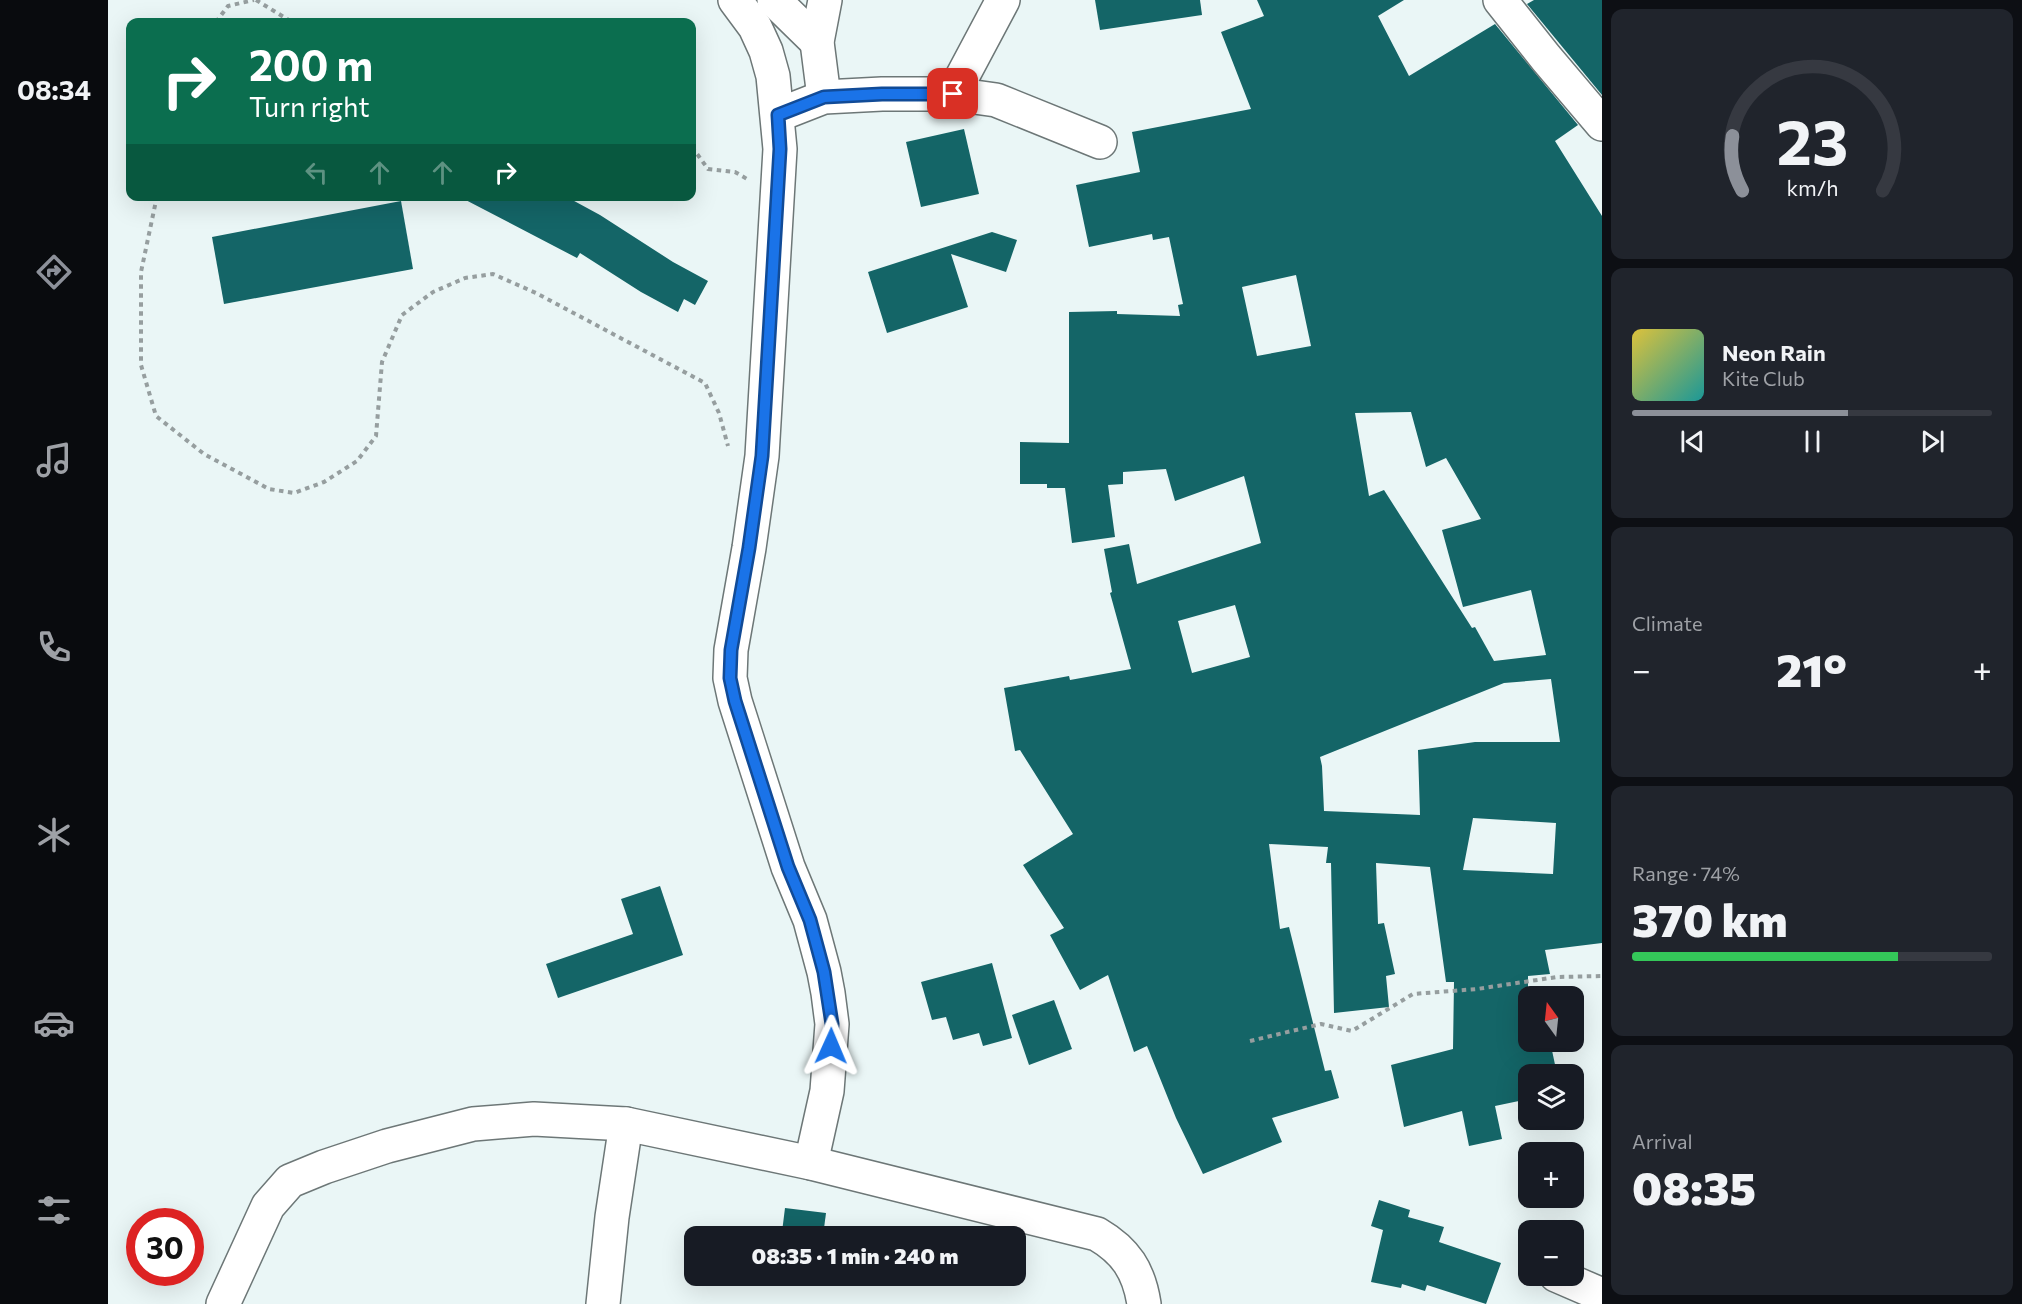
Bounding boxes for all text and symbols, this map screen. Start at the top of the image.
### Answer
text: 200 m [249,38,373,90]
icon: right [150,42,228,120]
pin [927,68,978,119]
text: 08:34 [17,73,91,106]
icon: arrive [936,77,969,110]
text: Turn right [249,90,369,123]
text: 23 [1776,102,1848,178]
icon: left [300,156,333,189]
icon: ahead [363,156,396,189]
icon: ahead [426,156,459,189]
icon: right [489,156,522,189]
text: km/h [1786,174,1838,200]
icon: directions [33,251,75,293]
text: Neon Rain [1722,339,1826,366]
text: Kite Club [1722,366,1805,390]
icon: previous [1676,425,1709,458]
icon: pause [1796,425,1829,458]
icon: next [1916,425,1949,458]
icon: music [33,439,75,481]
text: Climate [1632,611,1702,635]
icon: phone [33,626,75,668]
text: 21° [1776,641,1847,696]
text: − [1632,648,1651,689]
text: + [1973,648,1992,689]
icon: climate [33,814,75,856]
text: Range · 74% [1632,861,1740,885]
text: 370 km [1632,891,1788,946]
north arrow [1518,986,1584,1052]
map controls [1518,986,1584,1286]
icon: car [33,1002,75,1044]
position arrow [799,1014,863,1078]
button: layers [1518,1064,1584,1130]
text: Arrival [1632,1129,1693,1153]
button: + [1518,1142,1584,1208]
text: 08:35 [1632,1159,1756,1214]
icon: filters [33,1189,75,1231]
speed limit sign: 30 [126,1208,204,1286]
button: − [1518,1220,1584,1286]
text: 08:35 · 1 min · 240 m [752,1242,958,1269]

